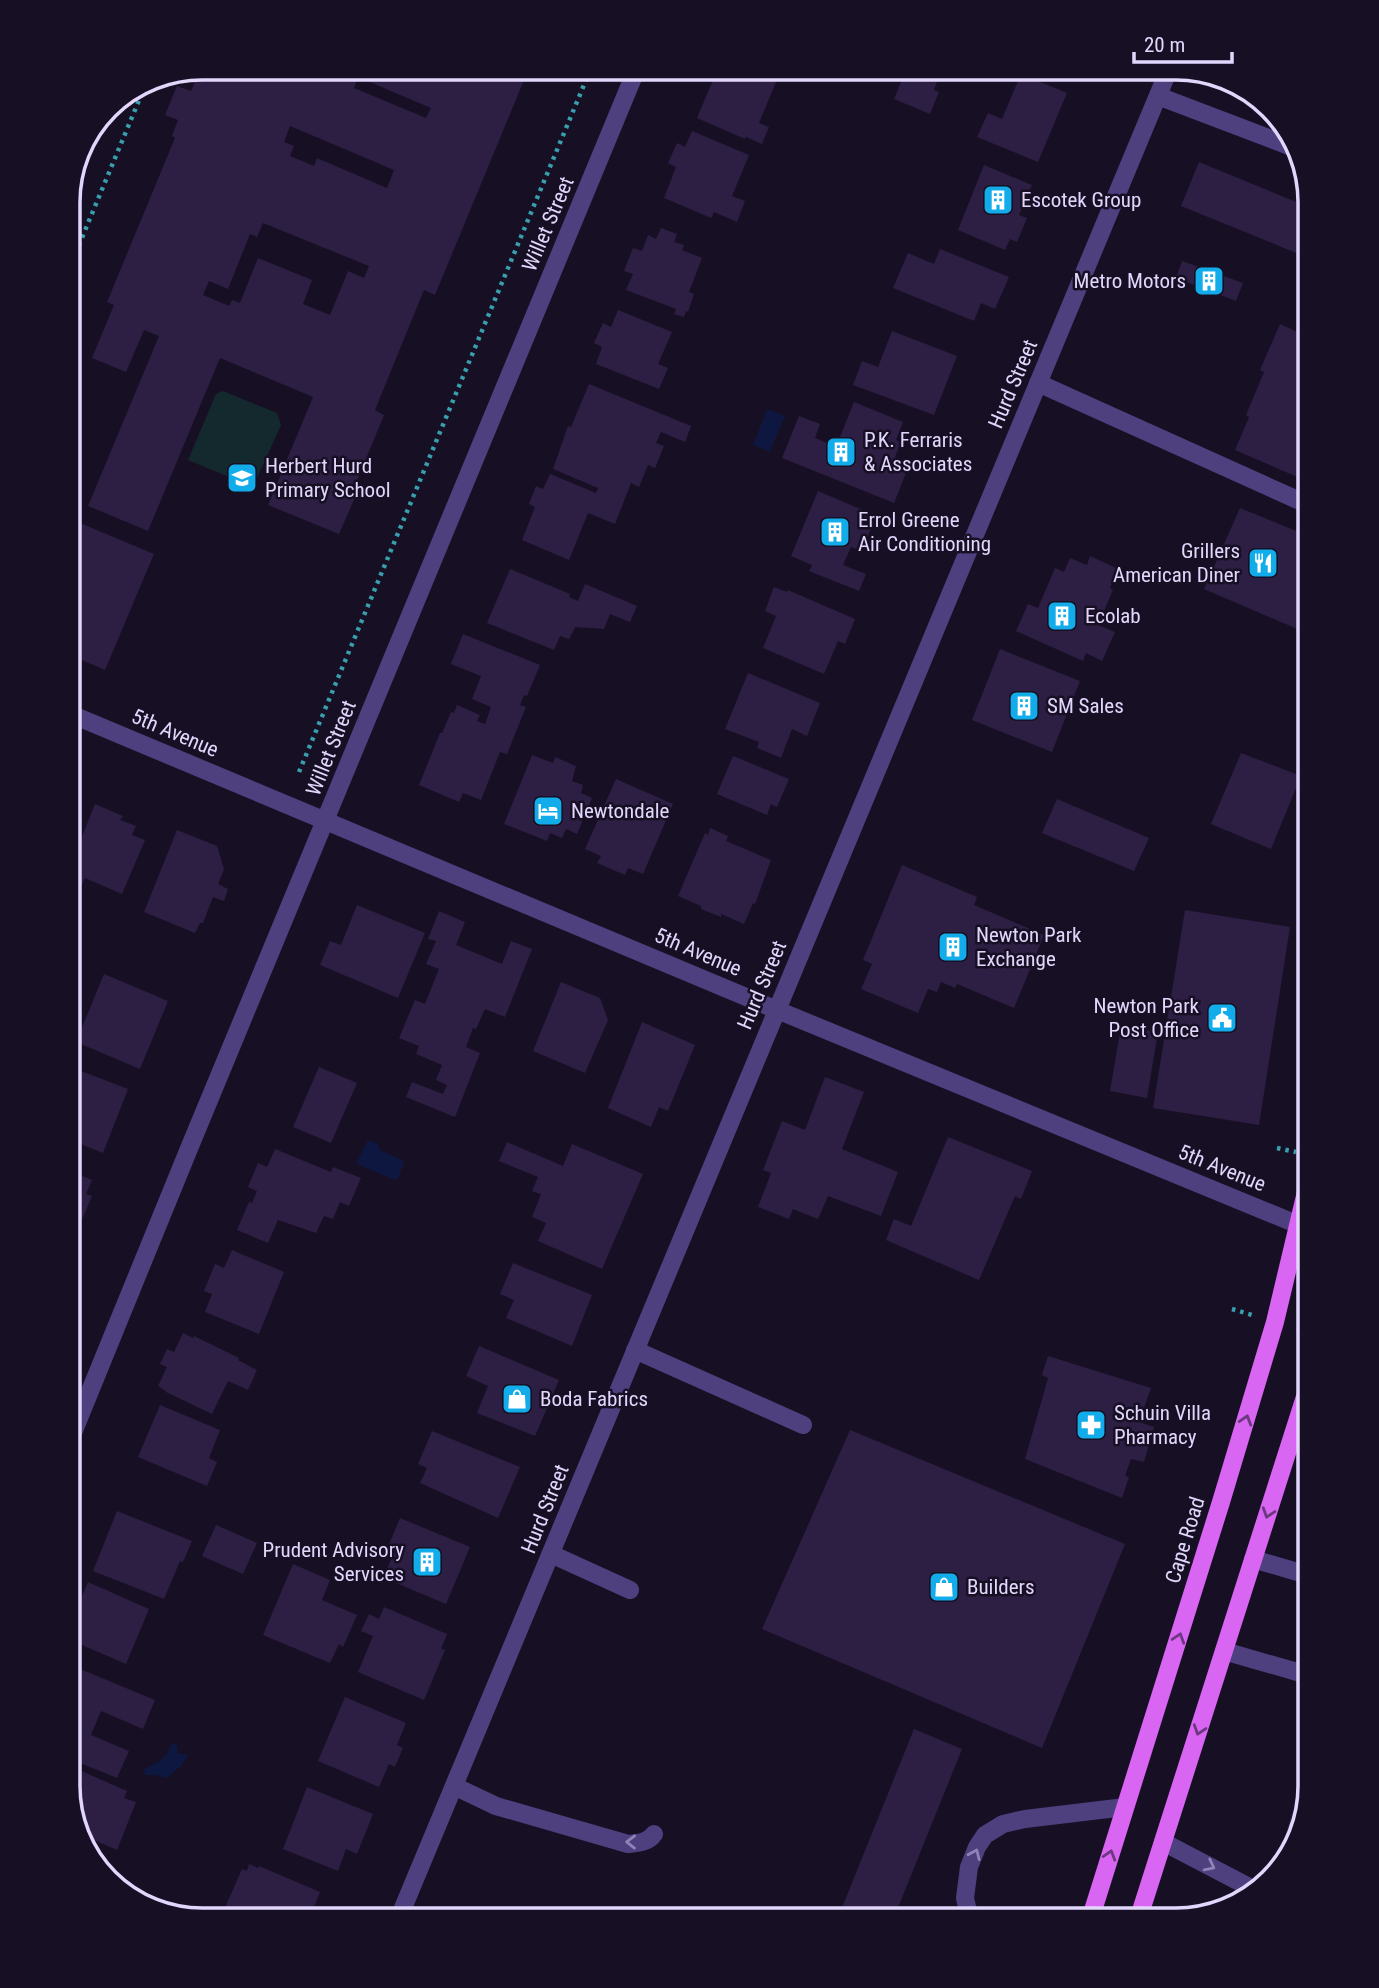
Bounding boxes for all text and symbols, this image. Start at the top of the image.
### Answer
scale bar [1134,21,1232,65]
text: 20 m [1144,33,1185,57]
street label: Willet Street [517,173,579,275]
building icon: Escotek Group [981,183,1015,217]
place label: Escotek Group [1021,188,1141,212]
building icon: Metro Motors [1192,264,1226,298]
place label: Metro Motors [1074,269,1186,293]
street label: Hurd Street [984,336,1042,432]
place label: P.K. Ferraris & Associates [864,428,972,476]
building icon: P.K. Ferraris & Associates [824,435,858,469]
place label: Herbert Hurd Primary School [265,454,391,502]
school or university icon: Herbert Hurd Primary School [225,461,259,495]
place label: Errol Greene Air Conditioning [858,508,991,556]
building icon: Errol Greene Air Conditioning [818,515,852,549]
place label: Grillers American Diner [1113,539,1240,587]
restaurant icon: Grillers American Diner [1246,546,1280,580]
building icon: Ecolab [1045,599,1079,633]
place label: Ecolab [1085,604,1141,628]
building icon: SM Sales [1007,689,1041,723]
place label: SM Sales [1047,694,1124,718]
street label: Willet Street [301,697,361,799]
street label: 5th Avenue [128,704,222,762]
hotel icon: Newtondale [531,794,565,828]
place label: Newtondale [571,799,670,823]
street label: 5th Avenue [651,923,745,981]
place label: Newton Park Exchange [976,923,1082,971]
building icon: Newton Park Exchange [936,930,970,964]
street label: Hurd Street [733,937,791,1033]
place label: Newton Park Post Office [1094,994,1200,1042]
public building icon: Newton Park Post Office [1205,1001,1239,1035]
street label: 5th Avenue [1175,1140,1269,1196]
shop icon: Boda Fabrics [500,1382,534,1416]
place label: Boda Fabrics [540,1387,648,1411]
place label: Schuin Villa Pharmacy [1114,1401,1211,1449]
pharmacy icon: Schuin Villa Pharmacy [1074,1408,1108,1442]
one-way arrow [1237,1415,1252,1427]
street label: Hurd Street [516,1461,574,1557]
street label: Cape Road [1160,1494,1210,1586]
one-way arrow [1261,1507,1276,1519]
place label: Prudent Advisory Services [263,1538,404,1586]
building icon: Prudent Advisory Services [410,1545,444,1579]
shop icon: Builders [927,1570,961,1604]
place label: Builders [967,1575,1035,1599]
one-way arrow [1170,1632,1185,1644]
one-way arrow [1193,1723,1207,1735]
one-way arrow [625,1834,636,1850]
one-way arrow [967,1848,981,1861]
one-way arrow [1102,1849,1116,1861]
one-way arrow [1203,1858,1215,1872]

